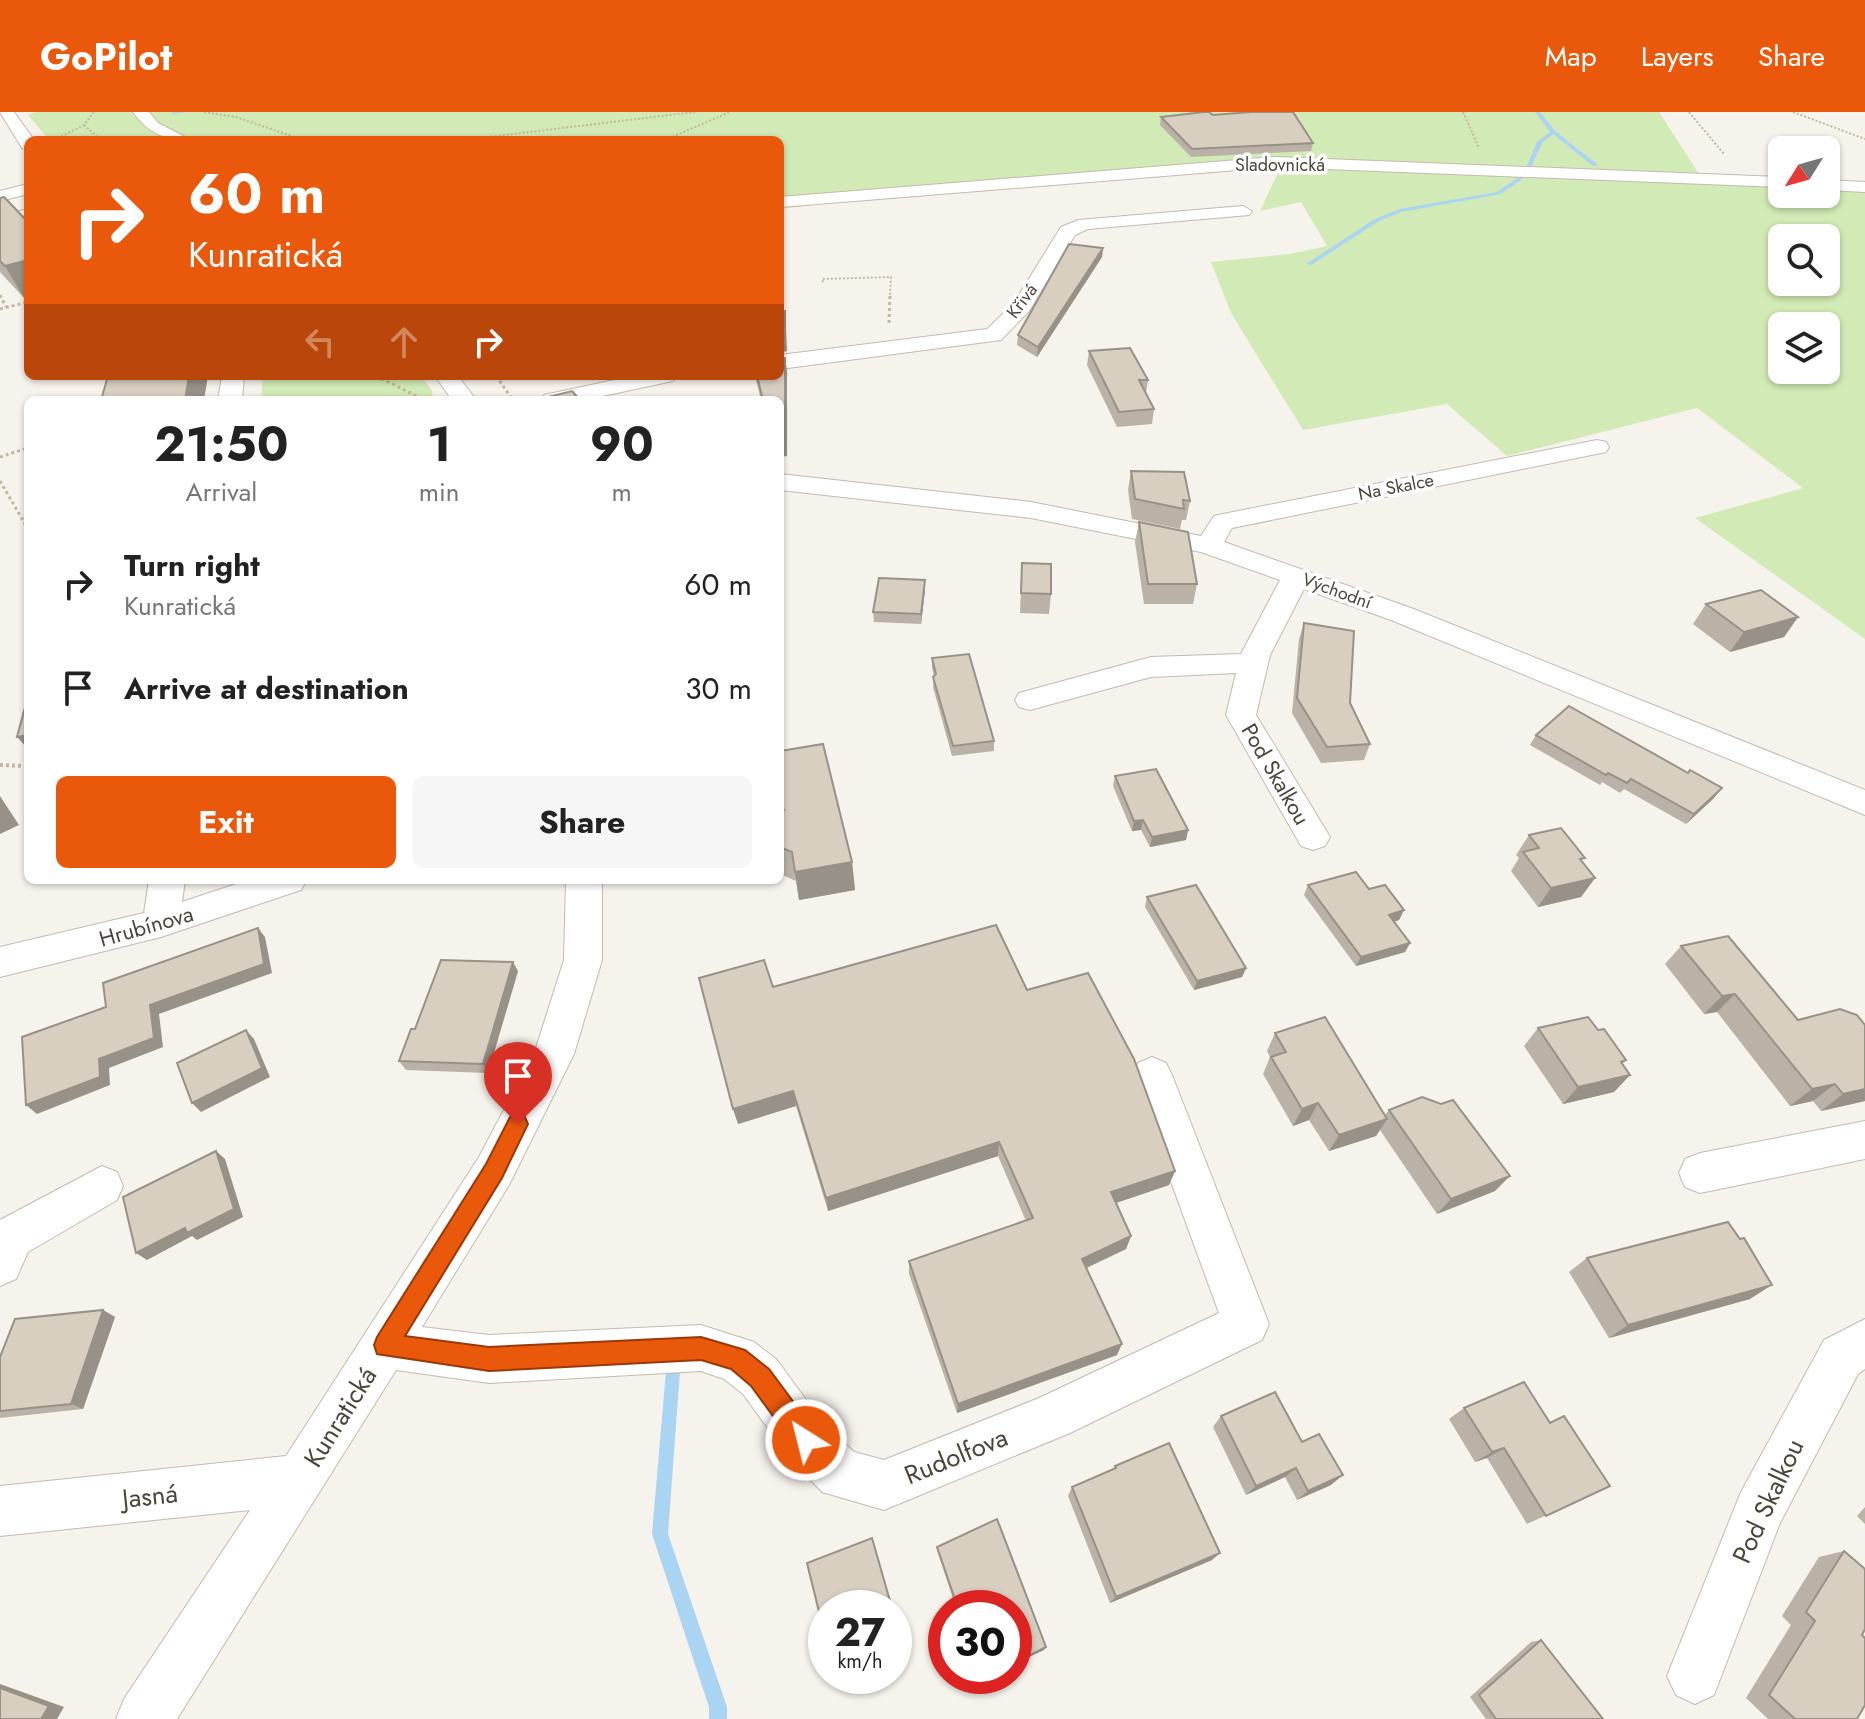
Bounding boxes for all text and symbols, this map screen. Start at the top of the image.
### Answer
text: GoPilot [40,29,172,84]
text: Map [1545,36,1597,77]
text: Layers [1641,36,1714,77]
text: Share [1758,36,1825,77]
north arrow [1768,136,1840,208]
map controls [1768,136,1840,384]
street label: Sladovnická [1235,152,1325,178]
text: 60 m [188,153,325,234]
icon: right [56,168,160,272]
button: search [1768,224,1840,296]
text: Kunratická [188,228,343,280]
street label: Křivá [1000,278,1044,324]
button: layers [1768,312,1840,384]
icon: left [298,320,342,364]
icon: ahead [382,320,426,364]
icon: right [466,320,510,364]
text: 21:50 [154,410,288,479]
text: 1 [427,410,451,479]
text: 90 [590,410,654,479]
street label: Na Skalce [1356,467,1436,507]
text: Arrival [186,473,257,511]
text: min [419,473,459,511]
text: m [612,473,632,511]
text: Turn right [124,544,260,587]
icon: right [56,562,100,606]
text: 60 m [684,563,752,606]
street label: Východní [1299,566,1377,616]
text: Kunratická [124,587,236,625]
icon: arrive [56,666,100,710]
text: Arrive at destination [124,667,409,710]
text: 30 m [685,667,752,710]
street label: Pod Skalkou [1234,717,1318,831]
button: Exit [56,776,396,868]
button: Share [412,776,752,868]
street label: Hrubínova [95,897,197,955]
pin [484,1042,552,1124]
icon: arrive [496,1054,540,1098]
street label: Kunratická [294,1359,386,1475]
position arrow [764,1398,848,1482]
street label: Rudolfova [899,1418,1013,1494]
street label: Pod Skalkou [1723,1433,1813,1569]
street label: Jasná [117,1474,180,1518]
speed limit sign: 30 [928,1590,1032,1694]
text: 27 [835,1603,885,1661]
text: km/h [837,1647,883,1676]

